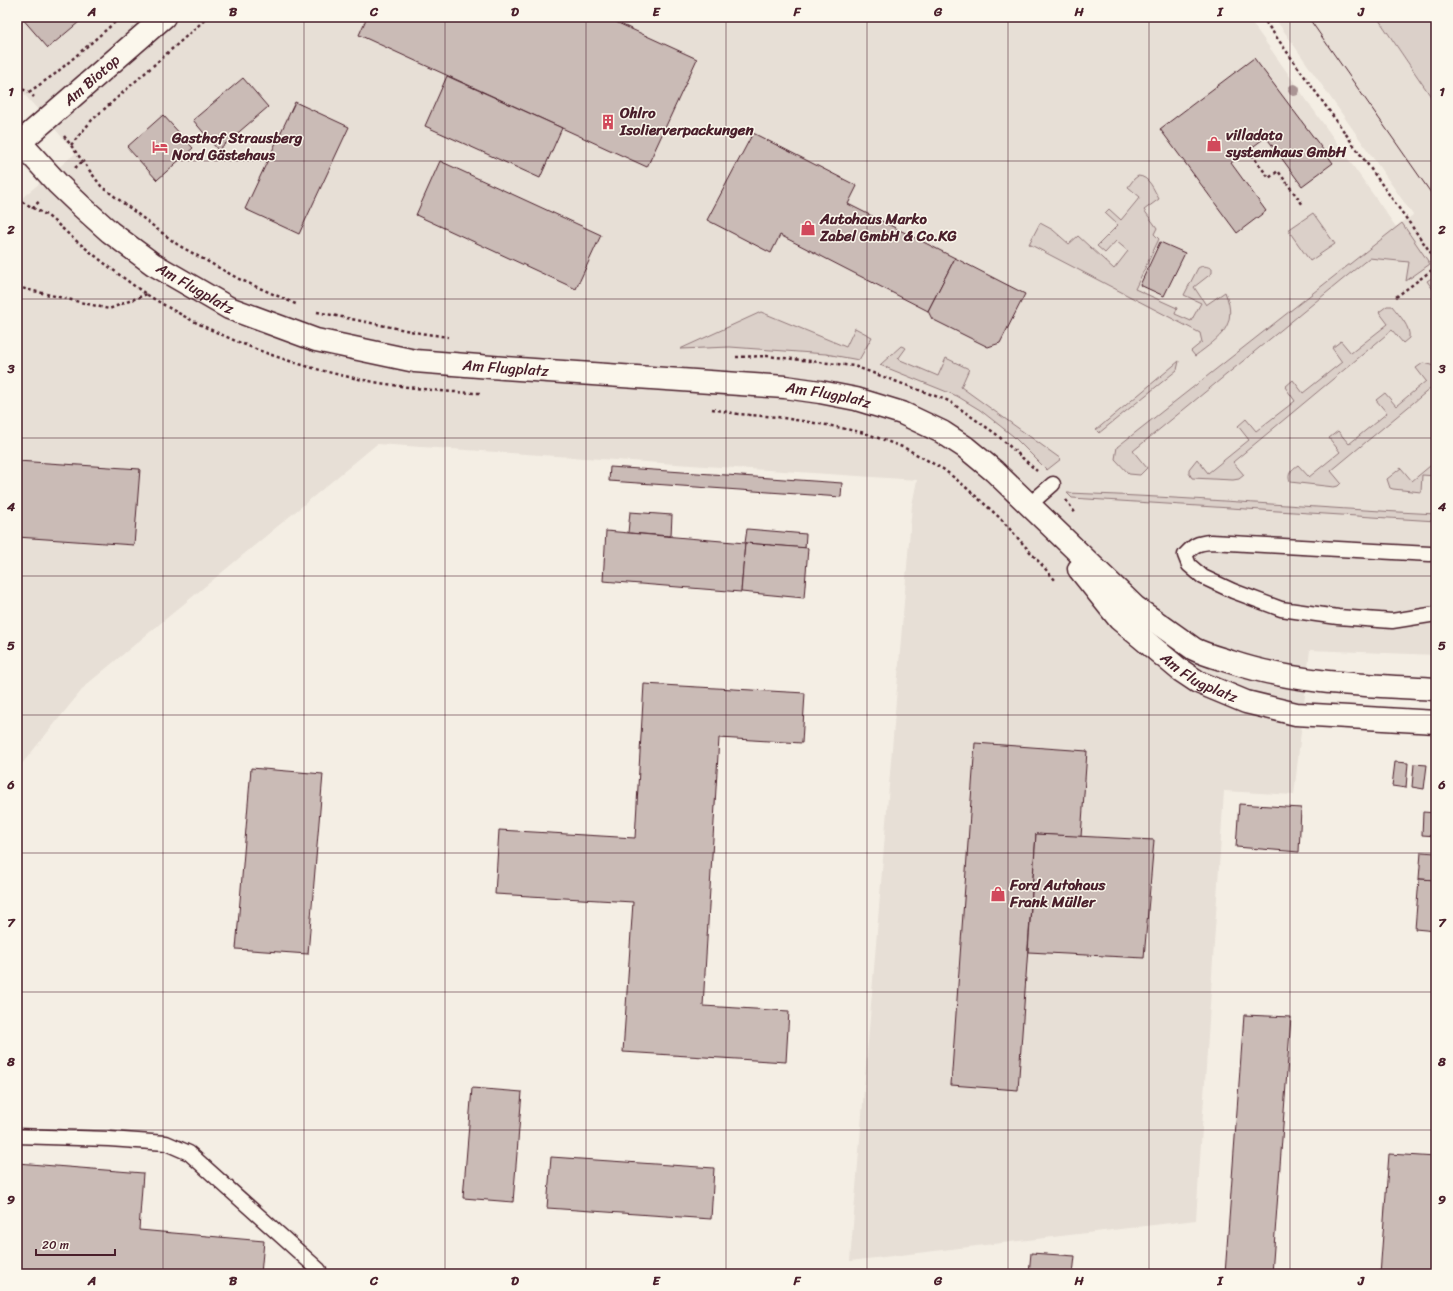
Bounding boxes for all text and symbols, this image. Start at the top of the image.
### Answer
text: A [87,0,96,23]
text: B [229,0,238,23]
text: C [369,0,379,23]
text: D [511,0,519,23]
text: E [652,0,661,23]
text: F [792,0,801,23]
text: G [933,0,943,23]
text: H [1073,0,1084,23]
text: I [1216,0,1224,23]
text: J [1357,0,1365,23]
street label: Am Biotop [57,48,126,113]
text: 1 [8,80,14,103]
text: 1 [1439,80,1445,103]
place label: Ohlro Isolierverpackungen [619,100,754,143]
building icon: Ohlro Isolierverpackungen [599,113,617,131]
place label: villadata systemhaus GmbH [1225,122,1347,165]
place label: Gasthof Strausberg Nord Gästehaus [171,125,303,168]
shop icon: villadata systemhaus GmbH [1205,135,1223,153]
hotel icon: Gasthof Strausberg Nord Gästehaus [151,138,169,156]
place label: Autohaus Marko Zabel GmbH & Co.KG [819,206,957,249]
text: 2 [6,218,15,241]
text: 2 [1437,218,1446,241]
shop icon: Autohaus Marko Zabel GmbH & Co.KG [799,219,817,237]
street label: Am Flugplatz [150,255,238,322]
street label: Am Flugplatz [461,352,551,384]
text: 3 [6,357,15,380]
text: 3 [1437,357,1446,380]
street label: Am Flugplatz [783,374,875,416]
text: 4 [6,495,16,518]
text: 4 [1437,495,1447,518]
text: 5 [7,634,15,657]
text: 5 [1438,634,1446,657]
street label: Am Flugplatz [1153,645,1243,710]
text: 6 [6,773,15,796]
text: 6 [1437,773,1446,796]
place label: Ford Autohaus Frank Müller [1009,872,1107,915]
shop icon: Ford Autohaus Frank Müller [989,885,1007,903]
text: 7 [7,911,16,934]
text: 7 [1438,911,1447,934]
text: 8 [6,1050,15,1073]
text: 8 [1437,1050,1446,1073]
text: 9 [7,1188,15,1211]
text: 9 [1438,1188,1446,1211]
scale bar [36,1231,115,1257]
text: 20 m [42,1234,69,1256]
text: A [87,1269,96,1291]
text: B [229,1269,238,1291]
text: C [369,1269,379,1291]
text: D [511,1269,519,1291]
text: E [652,1269,661,1291]
text: F [792,1269,801,1291]
text: G [933,1269,943,1291]
text: H [1073,1269,1084,1291]
text: I [1216,1269,1224,1291]
text: J [1357,1269,1365,1291]

